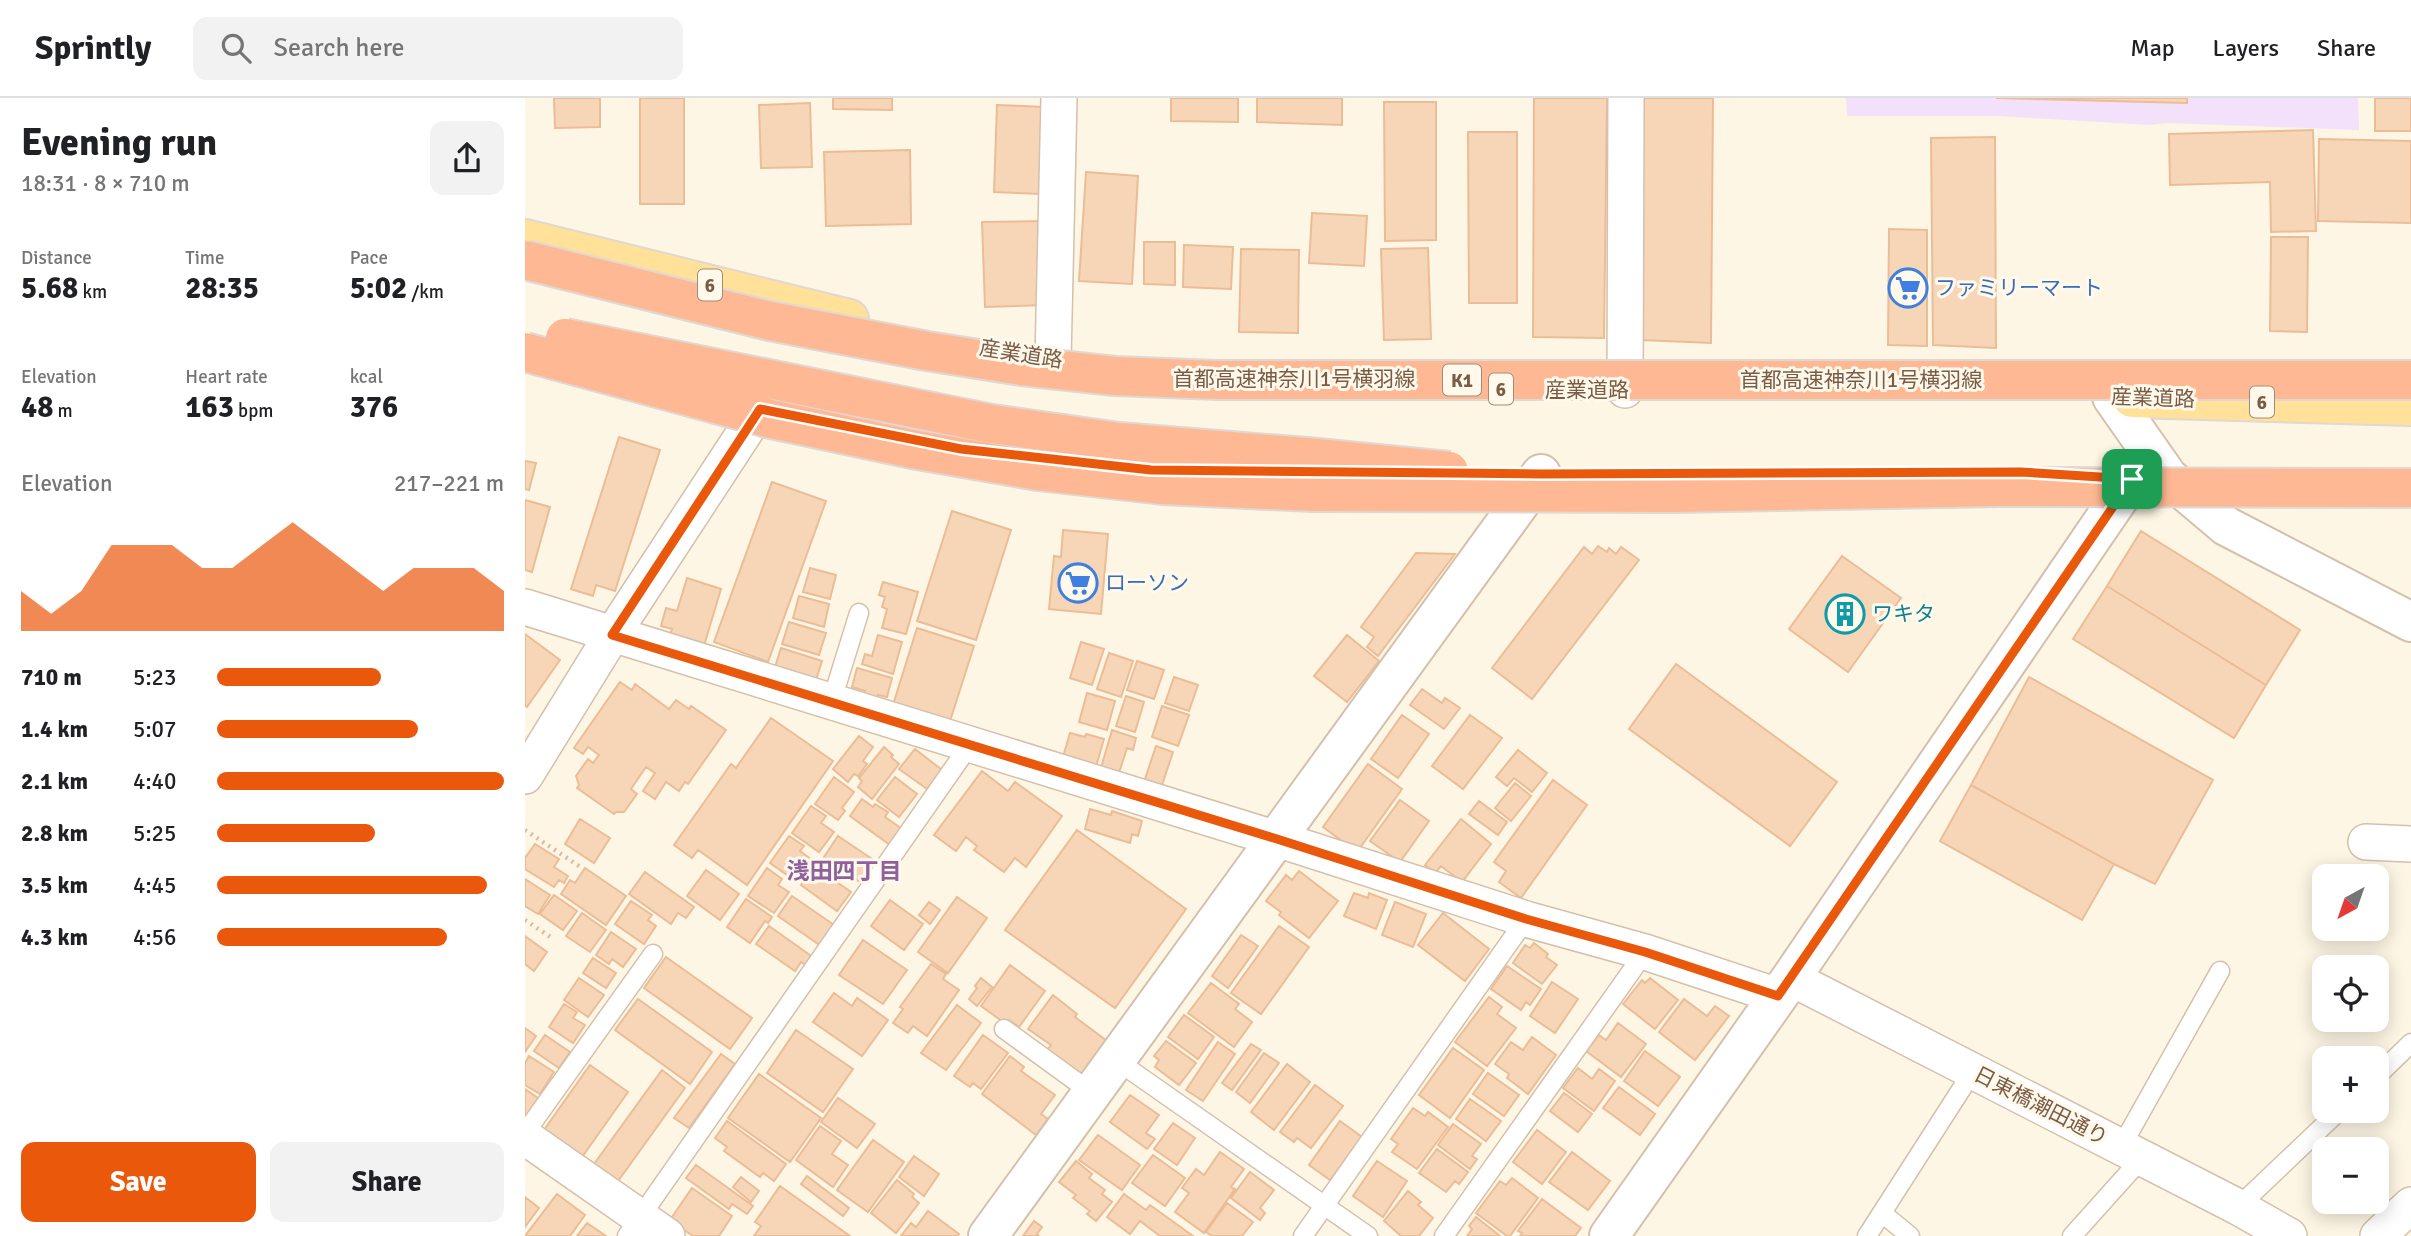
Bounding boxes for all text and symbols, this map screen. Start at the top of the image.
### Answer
search box [193,17,683,80]
text: Sprintly [35,28,151,69]
icon: search [217,29,255,67]
text: Search here [273,32,405,64]
text: Map [2130,33,2175,63]
text: Layers [2213,33,2279,63]
text: Share [2317,33,2376,63]
text: Evening run [21,119,217,166]
button: share [430,121,504,195]
text: 18:31 · 8 × 710 m [21,169,190,198]
text: Distance [21,246,92,270]
text: Time [185,246,224,270]
text: Pace [350,246,388,270]
supermarket icon: ファミリーマート [1887,267,1929,309]
text: 5.68 [21,270,78,307]
text: 28:35 [185,270,259,307]
text: 5:02 [350,270,407,307]
road number: 6 [698,270,722,300]
place label: ファミリーマート [1935,275,2103,301]
text: km [78,280,107,304]
text: /km [407,280,444,304]
street label: 産業道路 [977,335,1065,373]
road number: K1 [1443,364,1481,396]
text: Elevation [21,365,97,389]
text: Heart rate [185,365,268,389]
text: kcal [350,365,383,389]
street label: 首都高速神奈川1号横羽線 [1173,366,1415,392]
street label: 首都高速神奈川1号横羽線 [1740,367,1982,393]
road number: 6 [1489,374,1513,404]
street label: 産業道路 [1545,377,1629,403]
street label: 産業道路 [2111,384,2195,412]
road number: 6 [2250,386,2274,418]
text: 48 [21,389,53,426]
text: 163 [185,389,234,426]
text: 376 [350,389,398,426]
text: m [53,399,73,423]
text: bpm [234,399,273,423]
pin [2102,449,2162,509]
icon: arrive [2113,460,2151,498]
text: Elevation [21,469,113,498]
text: 217–221 m [394,469,504,498]
supermarket icon: ローソン [1057,562,1099,604]
place label: ローソン [1105,570,1189,596]
building icon: ワキタ [1824,593,1866,635]
place label: ワキタ [1872,601,1935,627]
text: 710 m [21,663,82,692]
text: 5:23 [133,663,176,692]
text: 1.4 km [21,715,88,744]
text: 5:07 [133,715,176,744]
text: 2.1 km [21,767,88,796]
text: 4:40 [133,767,176,796]
text: 2.8 km [21,819,88,848]
text: 5:25 [133,819,176,848]
district label: 浅田四丁目 [787,857,902,886]
north arrow [2312,864,2389,942]
map controls [2312,864,2389,1214]
text: 3.5 km [21,871,88,900]
text: 4:45 [133,871,176,900]
text: 4.3 km [21,923,88,952]
text: 4:56 [133,923,176,952]
button: locate [2312,955,2389,1032]
button: + [2312,1046,2389,1123]
street label: 日東橋潮田通り [1970,1061,2112,1151]
button: − [2312,1137,2389,1214]
button: Save [21,1142,256,1222]
button: Share [270,1142,504,1222]

